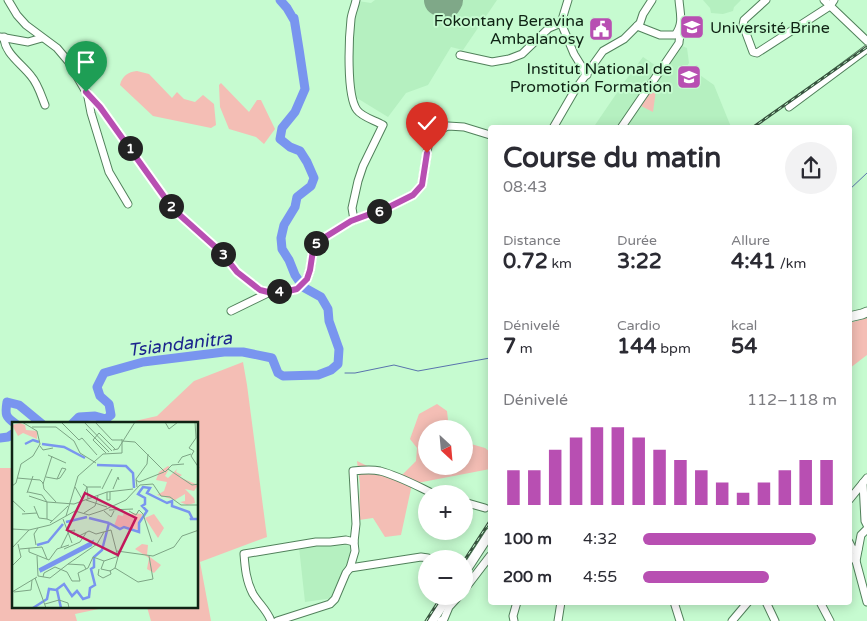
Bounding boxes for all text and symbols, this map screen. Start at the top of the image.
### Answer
place label: Fokontany Beravina Ambalanosy [434,11,584,49]
school or university icon: Université Brine [679,14,705,40]
public building icon: Fokontany Beravina Ambalanosy [588,16,614,42]
place label: Université Brine [710,18,830,38]
pin [65,41,107,92]
icon: arrive [72,48,100,76]
place label: Institut National de Promotion Formation [510,59,672,97]
school or university icon: Institut National de Promotion Formation [676,64,702,90]
pin [406,102,448,153]
icon: check [413,109,441,137]
pin: 1 [118,136,142,160]
text: 1 [126,140,135,157]
text: Course du matin [503,141,721,175]
button: share [785,142,837,194]
text: 08:43 [503,177,547,197]
pin: 2 [158,194,184,218]
text: 2 [167,198,176,215]
pin: 6 [366,198,392,224]
text: 6 [375,203,384,220]
pin: 5 [304,230,328,256]
text: Distance [503,232,561,249]
text: Durée [617,232,657,249]
text: Allure [731,232,770,249]
text: 5 [312,235,321,252]
pin: 3 [210,242,236,266]
text: 3 [219,246,228,263]
text: 0.72 [503,249,548,274]
text: 3:22 [617,249,662,274]
text: 4:41 [731,249,776,274]
text: km [548,255,572,272]
text: /km [776,255,806,272]
pin: 4 [266,278,292,304]
text: 4 [275,283,284,300]
text: Dénivelé [503,317,560,334]
text: Cardio [617,317,661,334]
text: kcal [731,317,757,334]
water label: Tsiandanitra [127,327,234,361]
text: 7 [503,334,516,359]
text: 144 [617,334,657,359]
text: 54 [731,334,757,359]
text: m [516,340,533,357]
text: bpm [657,340,691,357]
text: Dénivelé [503,390,568,410]
text: 112–118 m [747,390,837,410]
north arrow [418,420,472,475]
map controls [418,420,473,605]
inset map [12,422,199,608]
button: + [418,485,473,540]
text: 100 m [503,529,552,549]
text: 4:32 [583,529,617,549]
button: − [418,550,473,605]
text: 200 m [503,567,552,587]
text: 4:55 [583,567,617,587]

